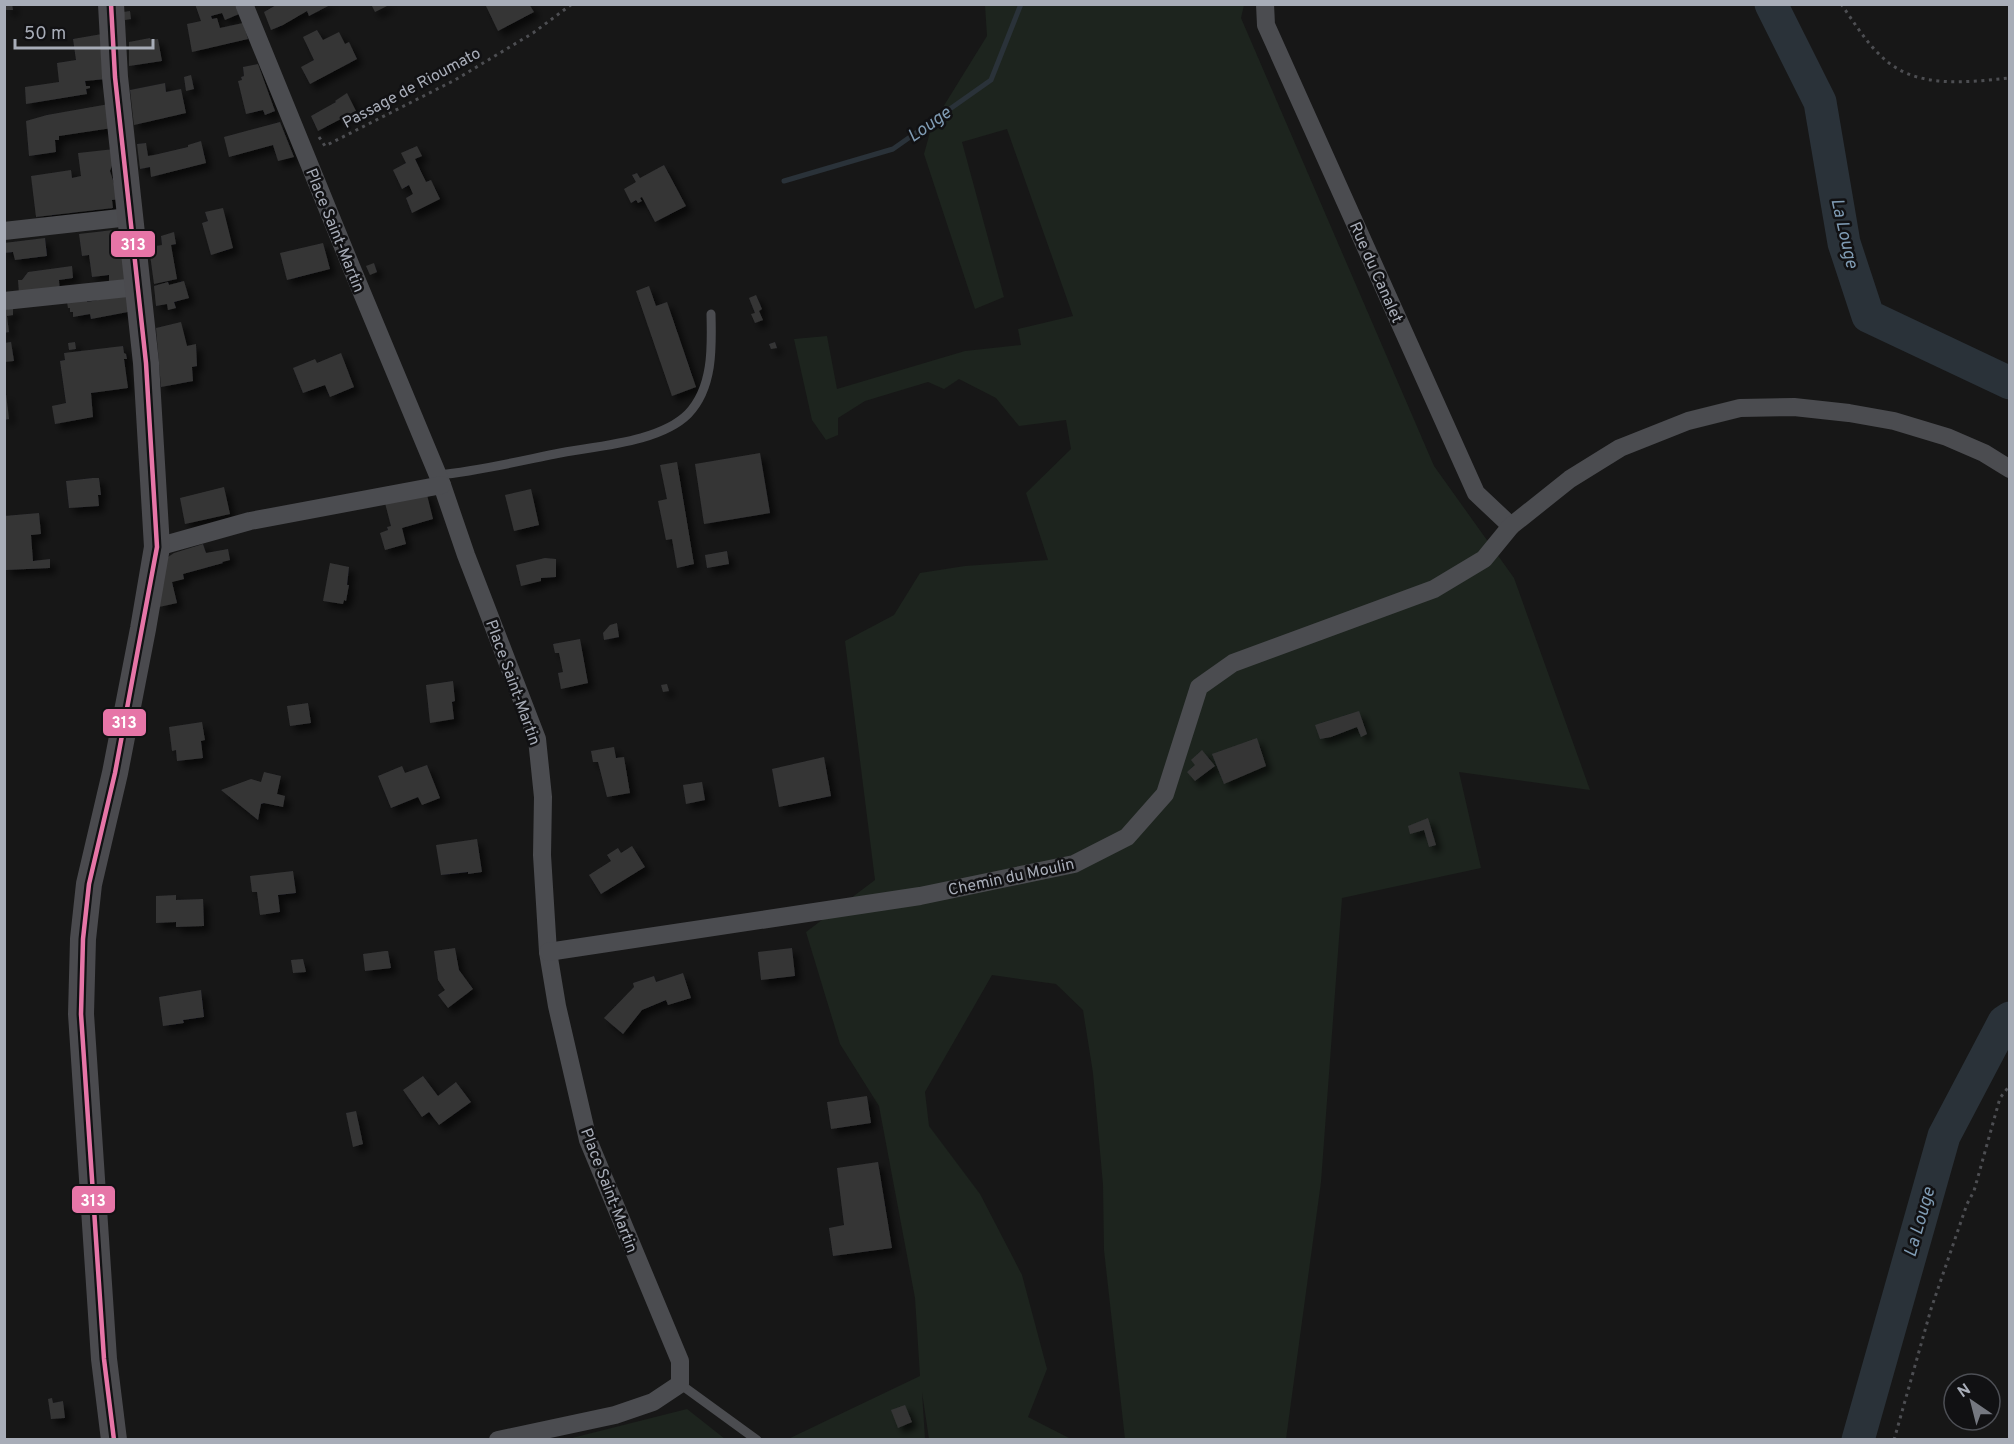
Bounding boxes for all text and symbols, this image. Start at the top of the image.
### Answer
scale bar [15,12,153,50]
text: 50 m [24,23,66,46]
street label: Passage de Rioumato [339,44,485,134]
water label: Louge [904,102,957,148]
street label: Place Saint-Martin [300,166,368,296]
water label: La Louge [1824,196,1863,271]
street label: Rue du Canalet [1344,219,1406,326]
line badge: 313 [110,230,156,258]
text: 313 [120,236,146,256]
street label: Place Saint-Martin [480,617,544,748]
line badge: 313 [102,708,147,737]
text: 313 [111,714,137,734]
street label: Chemin du Moulin [946,855,1076,901]
street label: Place Saint-Martin [575,1125,641,1256]
water label: La Louge [1900,1184,1942,1260]
line badge: 313 [71,1185,116,1214]
text: 313 [80,1192,106,1212]
north arrow [1942,1372,2002,1432]
text: N [1954,1380,1975,1403]

